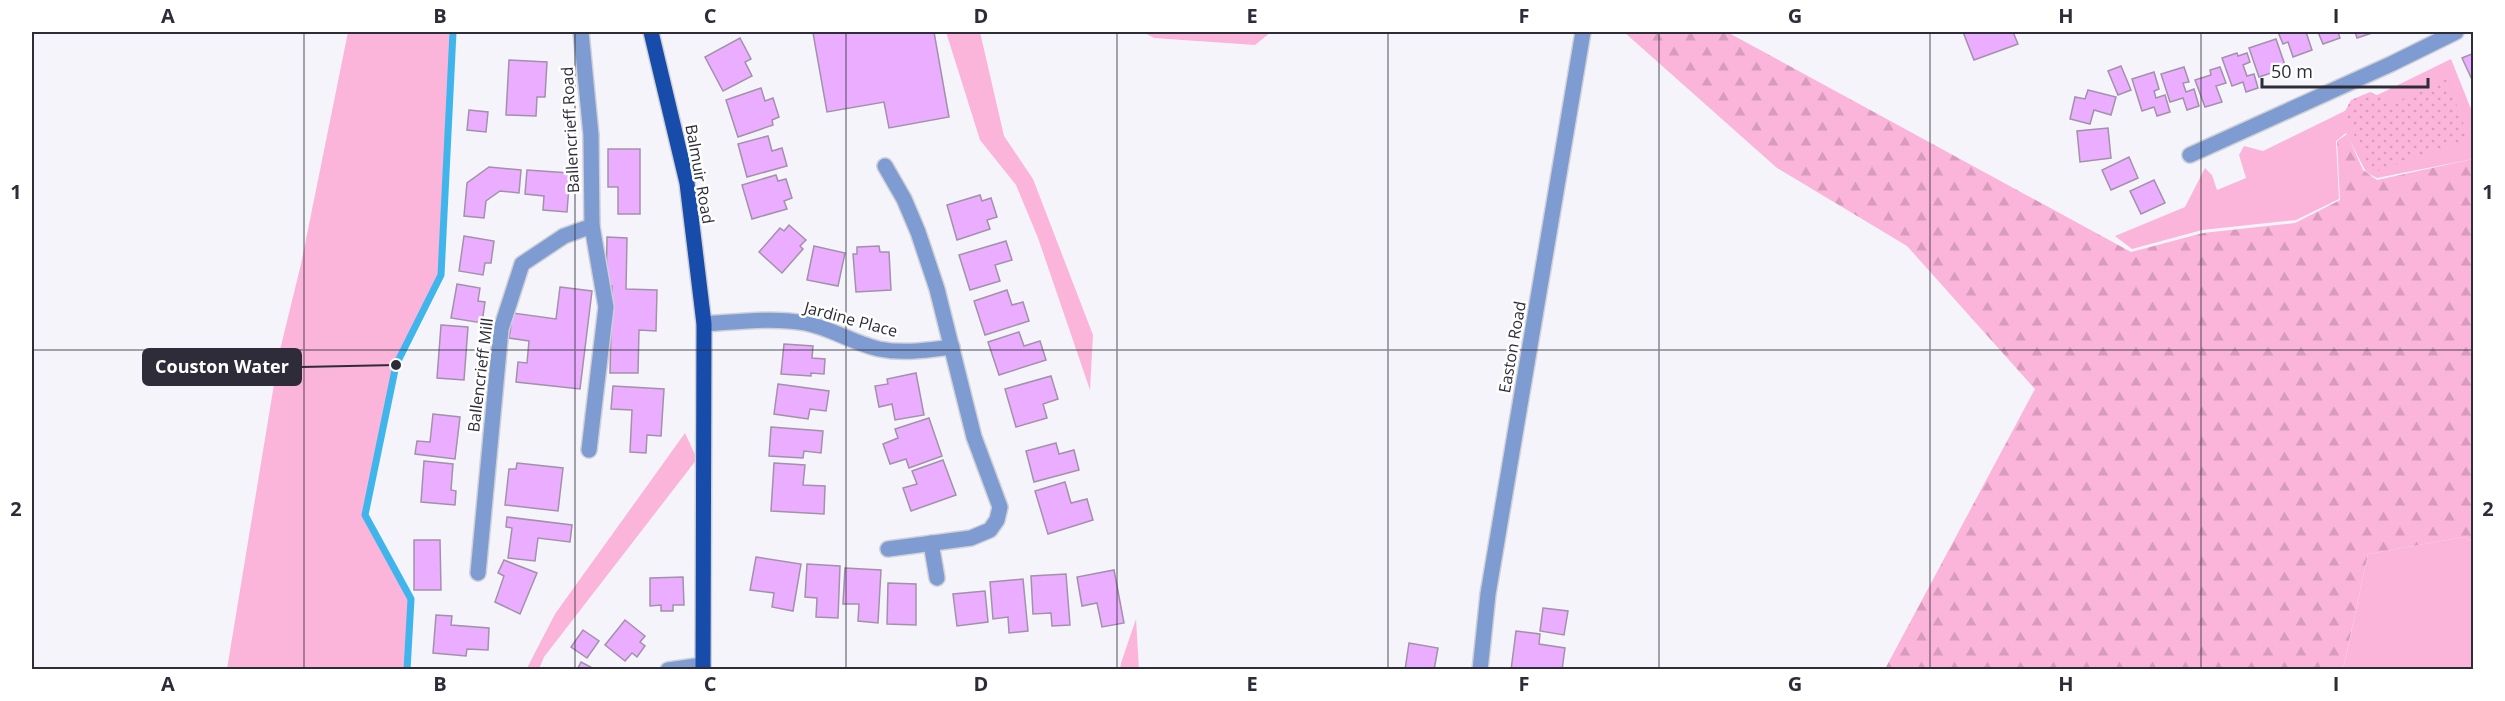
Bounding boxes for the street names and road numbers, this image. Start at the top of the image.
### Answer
street label: Ballencrieff Road [556,66,584,194]
street label: Balmuir Road [680,122,720,226]
street label: Jardine Place [800,295,900,342]
street label: Easton Road [1493,299,1531,395]
street label: Ballencrieff Mill [462,317,498,433]

